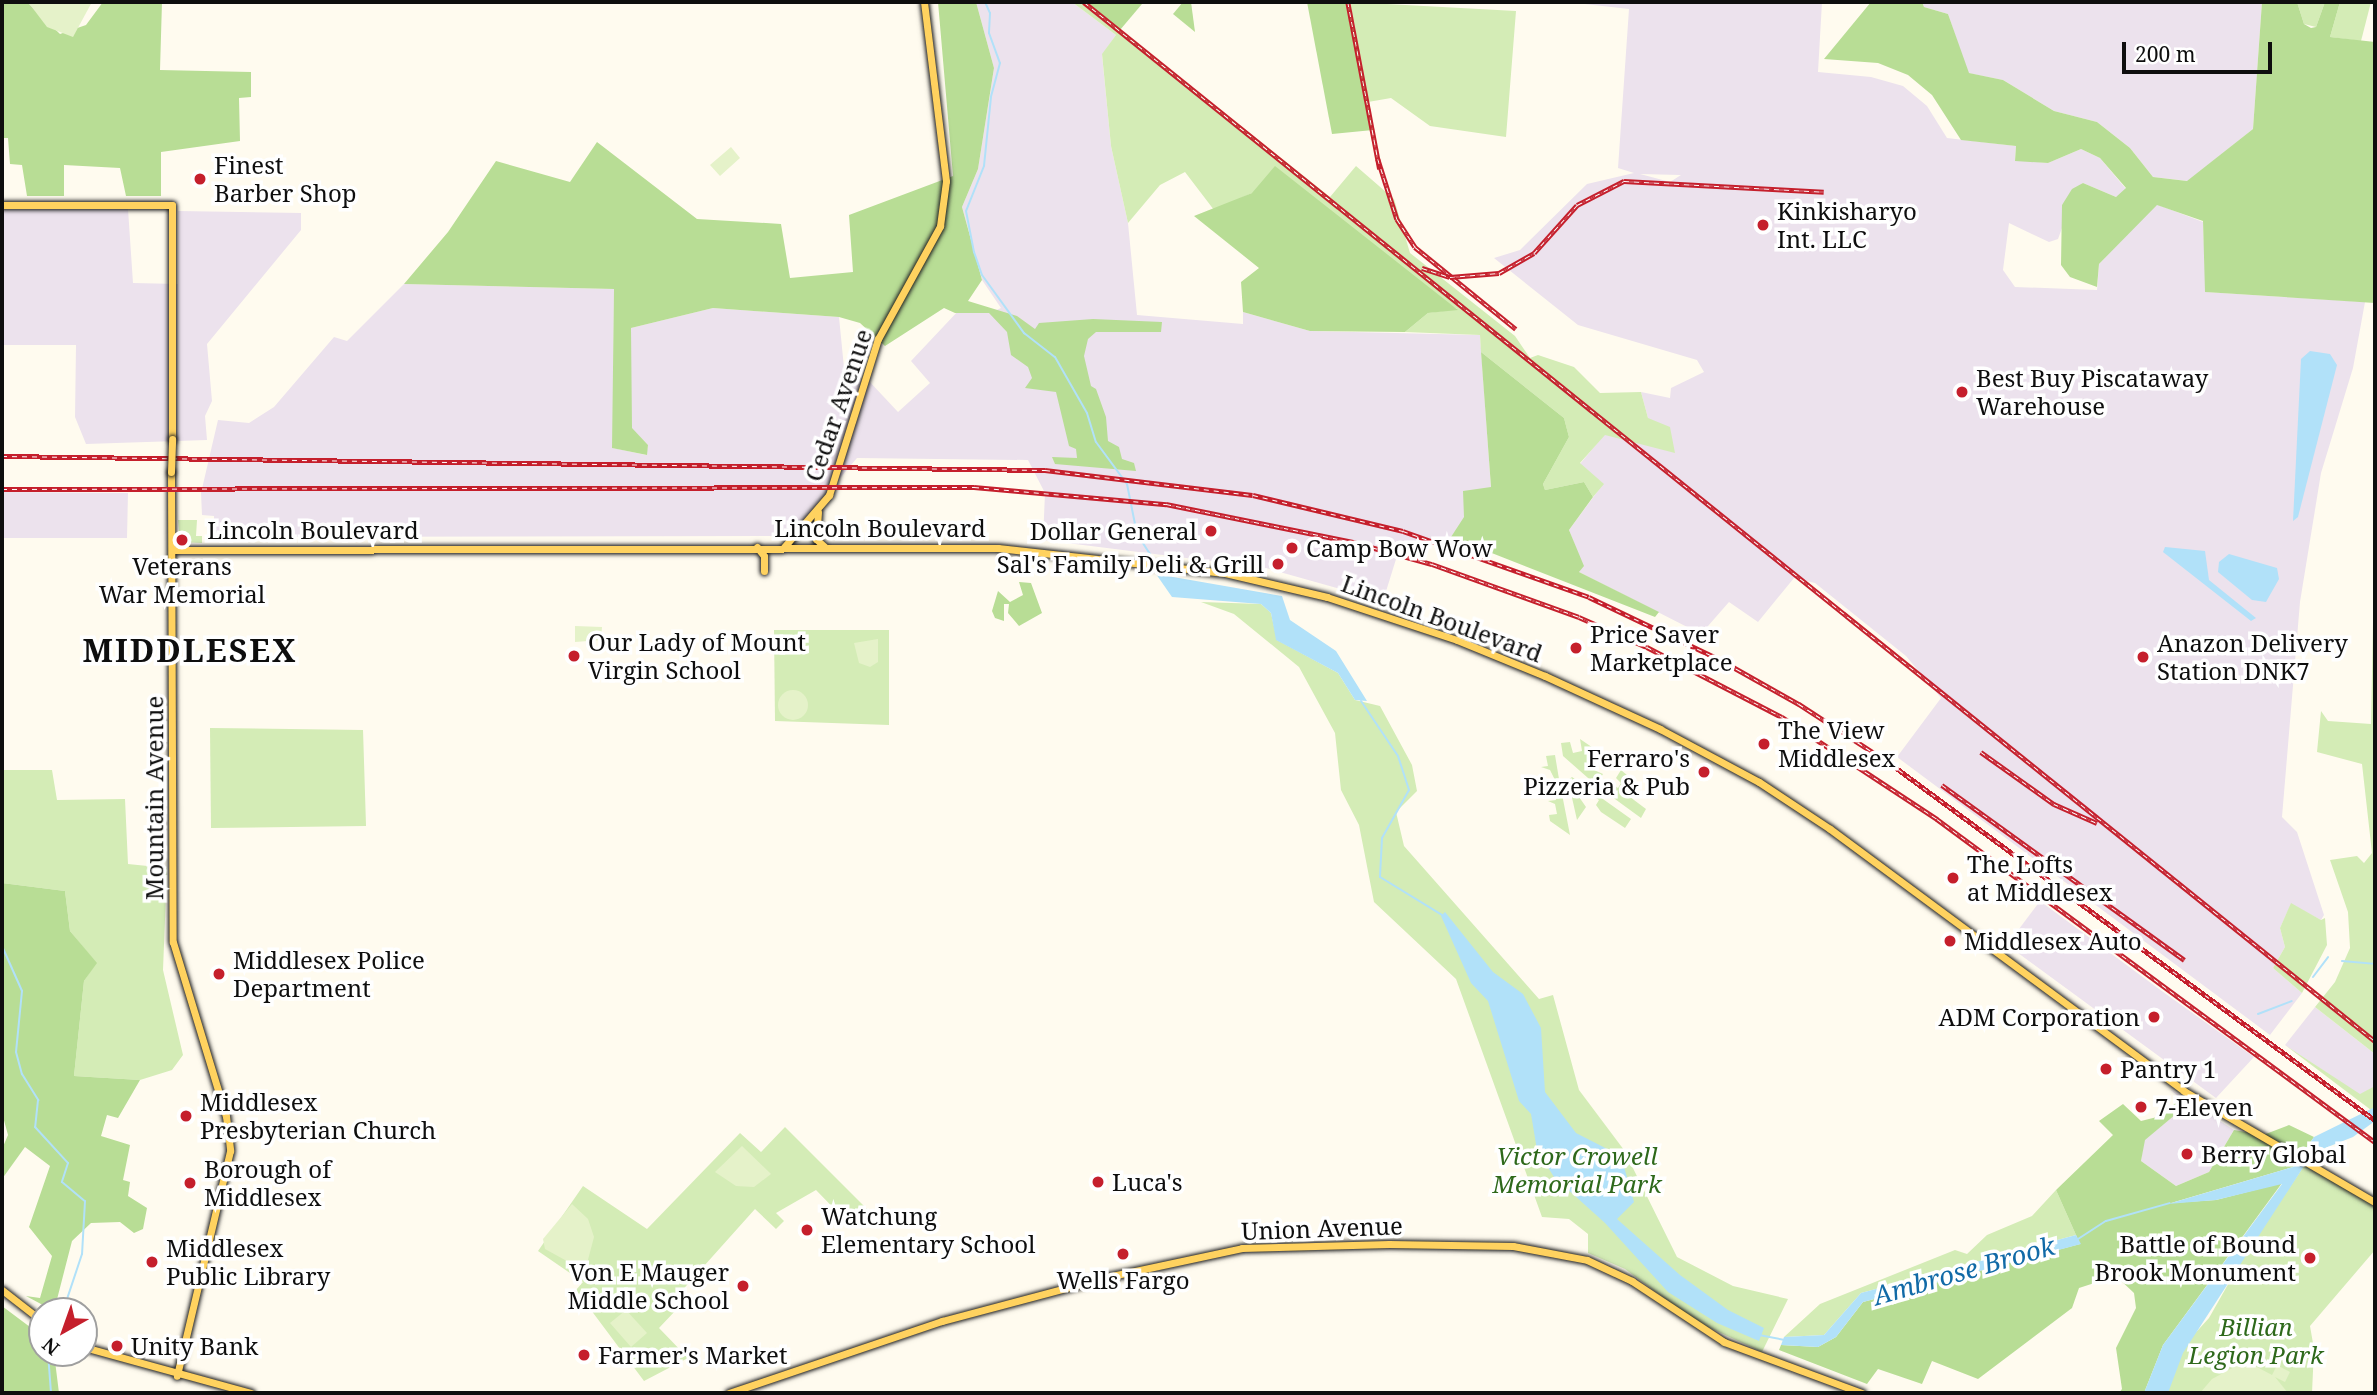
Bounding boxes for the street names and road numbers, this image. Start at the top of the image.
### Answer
street label: Cedar Avenue [798,325,878,485]
street label: Lincoln Boulevard [774,514,986,542]
street label: Lincoln Boulevard [207,516,419,544]
street label: Lincoln Boulevard [1338,568,1546,668]
street label: Mountain Avenue [140,696,168,900]
street label: Union Avenue [1241,1211,1403,1245]

